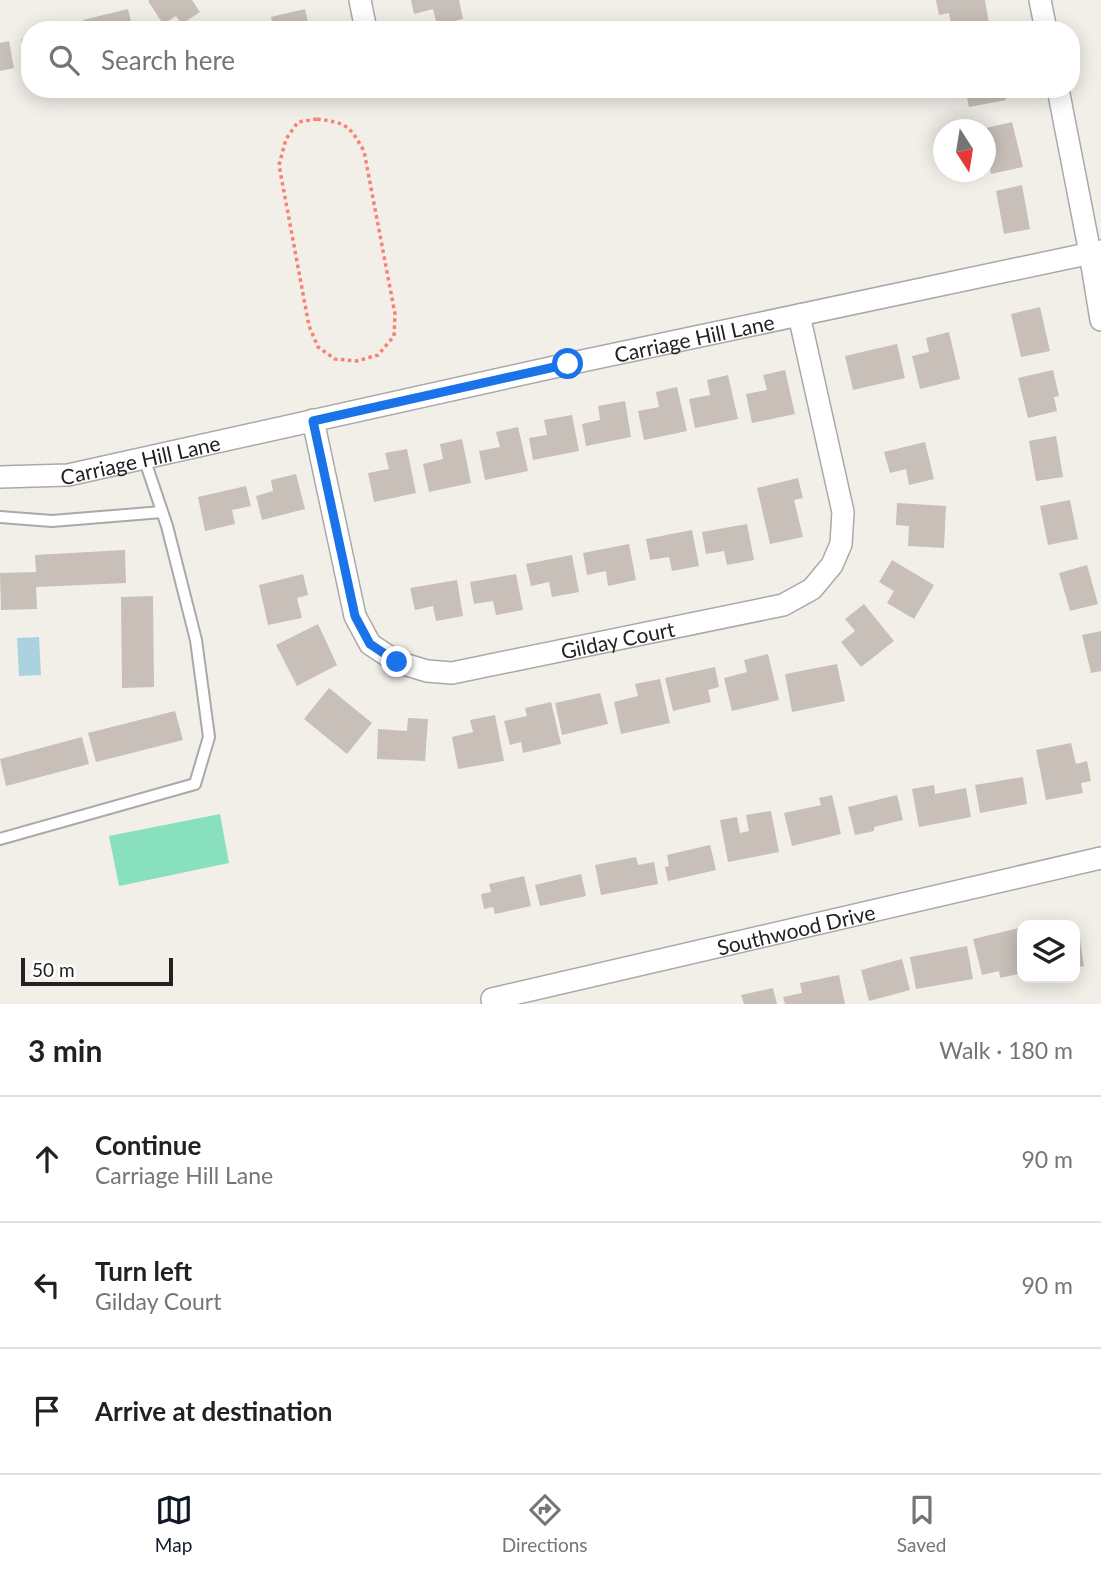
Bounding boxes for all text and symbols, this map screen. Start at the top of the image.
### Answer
search box [21,21,1080,98]
icon: search [45,41,83,79]
text: Search here [101,44,235,76]
north arrow [933,119,996,182]
street label: Carriage Hill Lane [612,308,776,366]
route start [552,348,583,379]
street label: Carriage Hill Lane [60,429,222,488]
street label: Gilday Court [558,615,677,663]
route end [381,646,412,677]
street label: Southwood Drive [714,898,877,959]
map controls [1017,920,1080,983]
button: layers [1017,920,1080,983]
scale bar [21,955,173,987]
text: 50 m [32,958,75,981]
text: 3 min [28,1032,102,1068]
text: Walk · 180 m [939,1036,1073,1064]
text: Continue [95,1129,201,1161]
icon: ahead [28,1140,66,1178]
text: 90 m [1022,1145,1073,1173]
text: Carriage Hill Lane [95,1161,273,1189]
text: Turn left [95,1255,192,1287]
icon: left [28,1266,66,1304]
text: 90 m [1022,1271,1073,1299]
text: Gilday Court [95,1287,222,1315]
icon: arrive [28,1392,66,1430]
text: Arrive at destination [95,1395,332,1427]
tab: Map [155,1491,193,1556]
tab: Directions [502,1491,588,1556]
tab: Saved [897,1491,946,1556]

